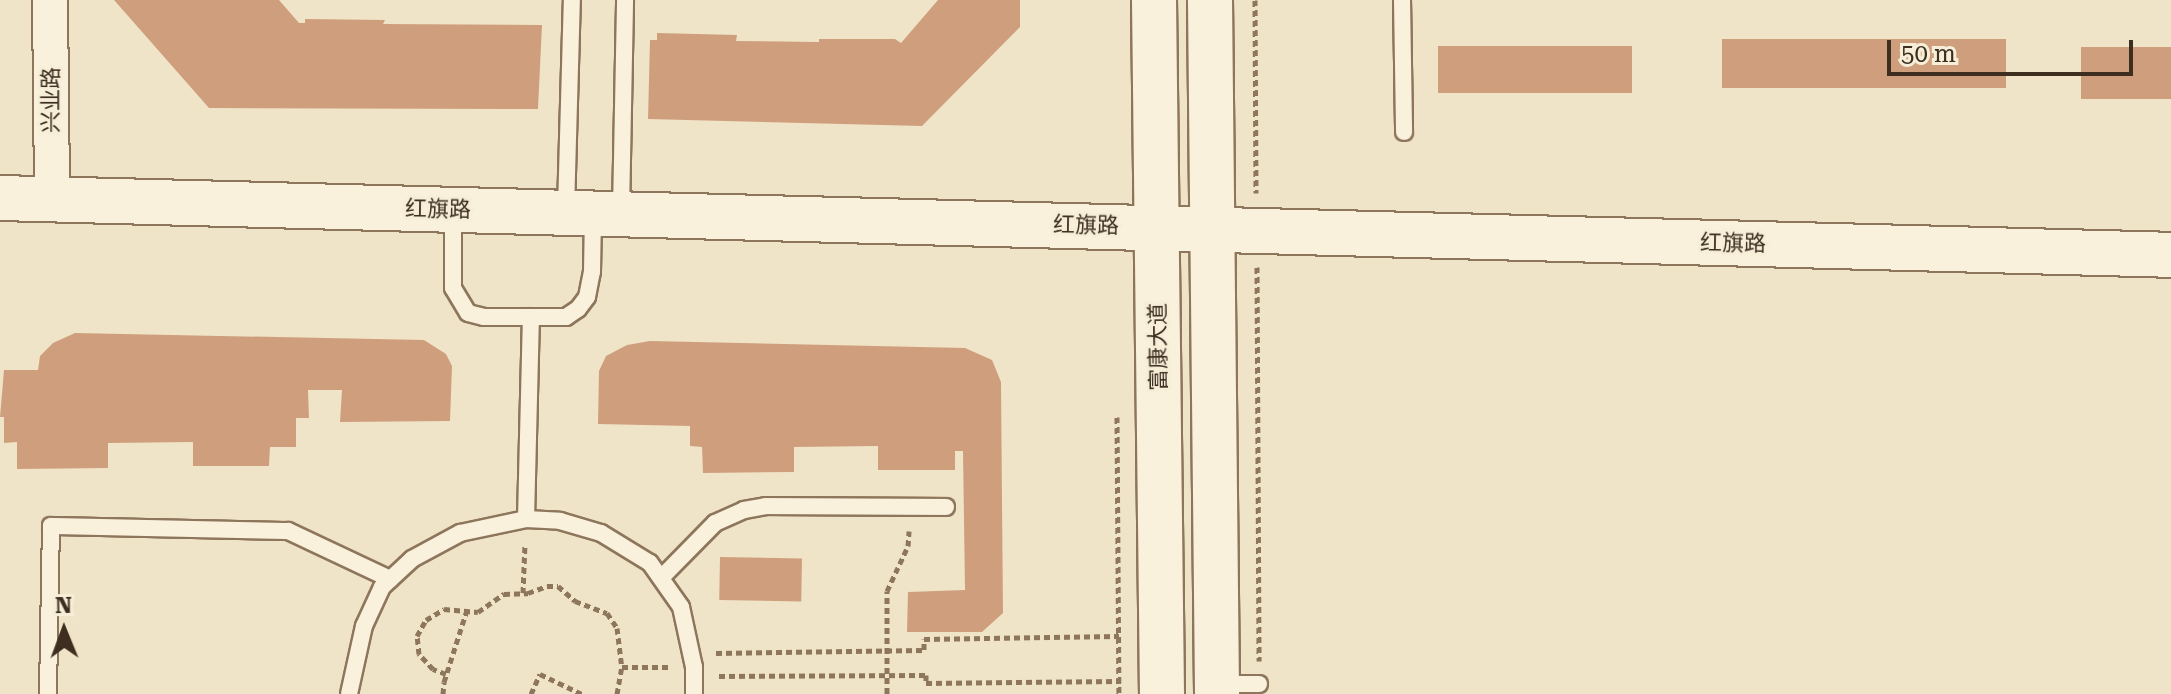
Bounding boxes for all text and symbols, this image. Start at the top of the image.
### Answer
scale bar [1891,24,2137,74]
text: 50 m [1901,40,1956,68]
street label: 兴业路 [38,67,64,133]
street label: 红旗路 [405,195,471,223]
street label: 红旗路 [1053,211,1119,239]
street label: 红旗路 [1700,229,1766,257]
street label: 富康大道 [1144,303,1172,391]
north arrow [24,590,104,670]
text: N [55,593,72,618]

